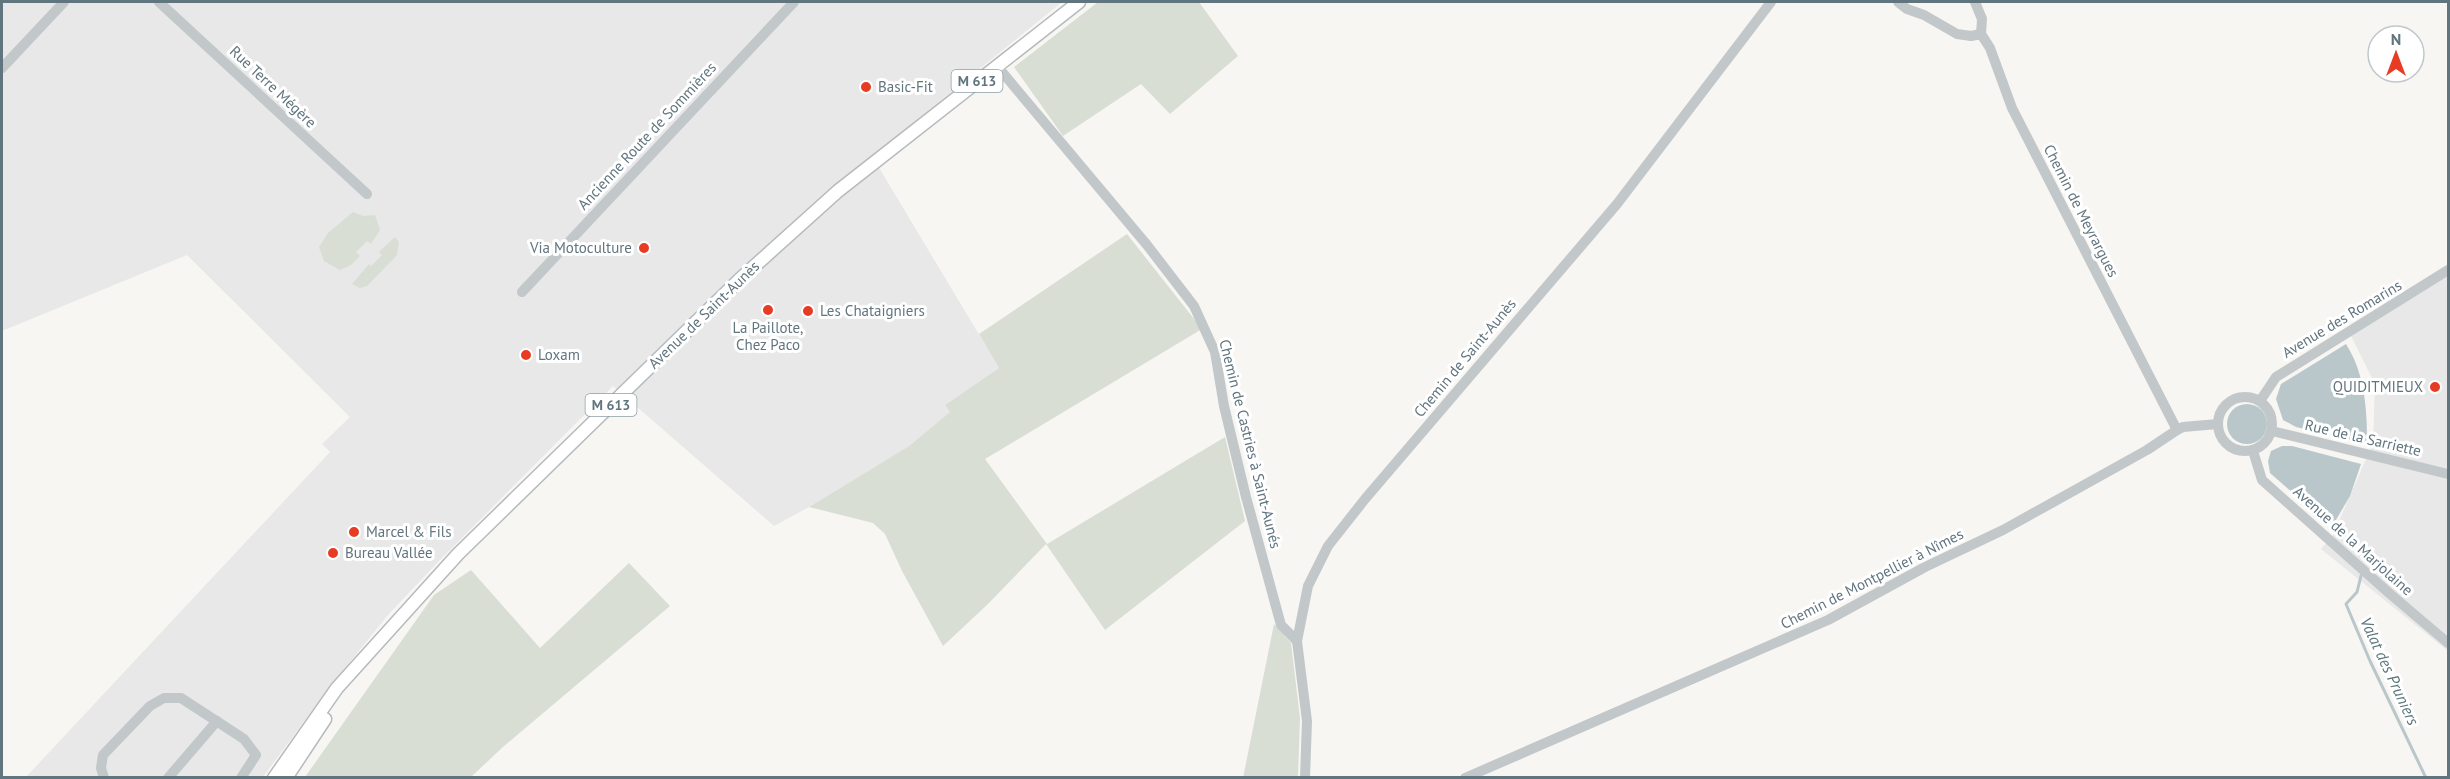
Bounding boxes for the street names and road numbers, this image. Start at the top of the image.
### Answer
street label: Rue Terre Mégère [226,42,321,132]
street label: Ancienne Route de Sommières [573,58,720,213]
road number: M 613 [952,70,1002,92]
street label: Chemin de Meyrargues [2040,141,2123,280]
street label: Avenue de Saint-Aunès [644,257,763,373]
street label: Avenue des Romarins [2278,275,2405,362]
street label: Chemin de Saint-Aunès [1409,294,1520,421]
street label: Chemin de Castries à Saint-Aunés [1215,337,1286,550]
road number: M 613 [586,394,636,416]
street label: Rue de la Sarriette [2303,415,2423,460]
street label: Avenue de la Marjolaine [2290,482,2417,599]
street label: Chemin de Montpellier à Nîmes [1777,524,1966,633]

